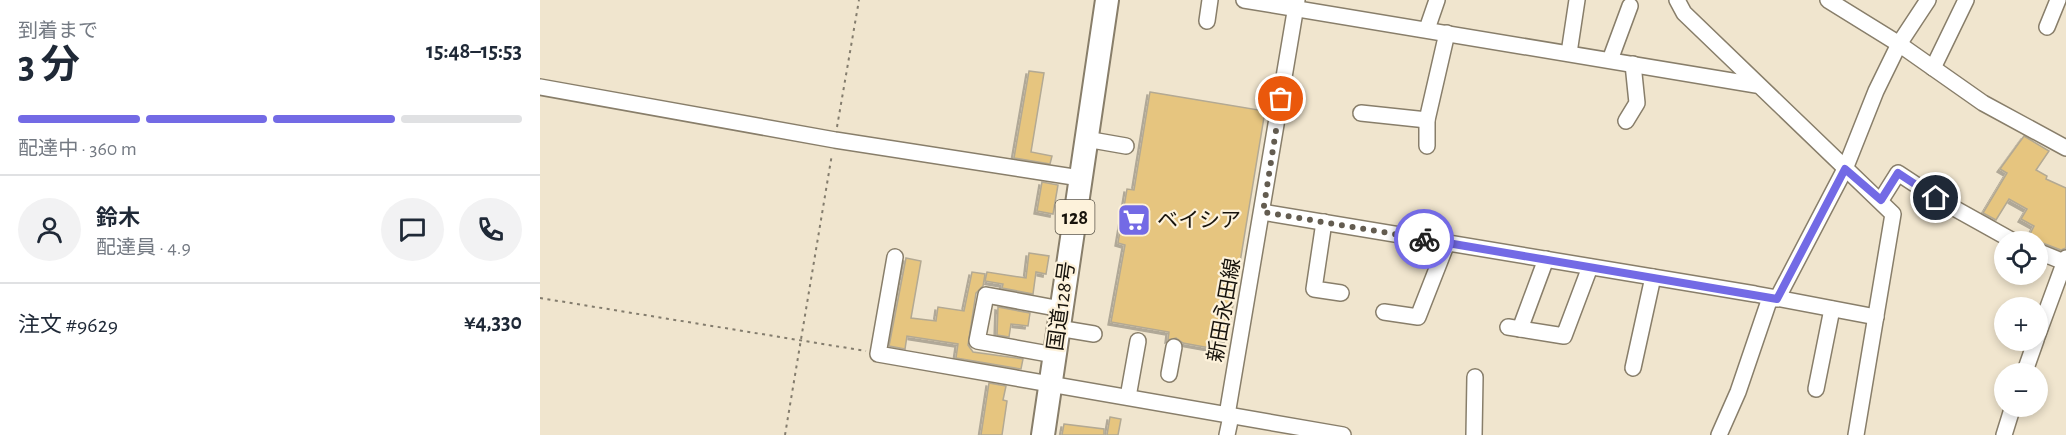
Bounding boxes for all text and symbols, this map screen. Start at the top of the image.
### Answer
text: 到着まで [18,21,98,41]
text: 15:48–15:53 [426,40,522,62]
text: 3 分 [18,46,80,85]
pin [1255,73,1306,124]
icon: bag [1264,82,1297,115]
text: 配達中 · 360 m [18,139,137,159]
pin [1910,172,1961,223]
icon: home [1919,181,1952,214]
button: person [18,198,81,261]
button: chat [381,198,444,261]
button: phone [459,198,522,261]
road number: 128 [1056,200,1094,234]
supermarket icon: ベイシア [1116,202,1152,238]
text: 鈴木 [96,207,140,229]
courier [1394,209,1454,269]
place label: ベイシア [1157,210,1241,231]
icon: bike [1408,223,1441,256]
map controls [1994,231,2048,417]
button: locate [1994,231,2048,285]
text: 配達員 · 4.9 [96,238,191,258]
street label: 新田永田線 [1204,256,1244,364]
street label: 国道128号 [1044,260,1078,352]
button: + [1994,297,2048,351]
text: ¥4,330 [464,311,522,333]
text: 注文 #9629 [18,314,118,336]
button: − [1994,363,2048,417]

